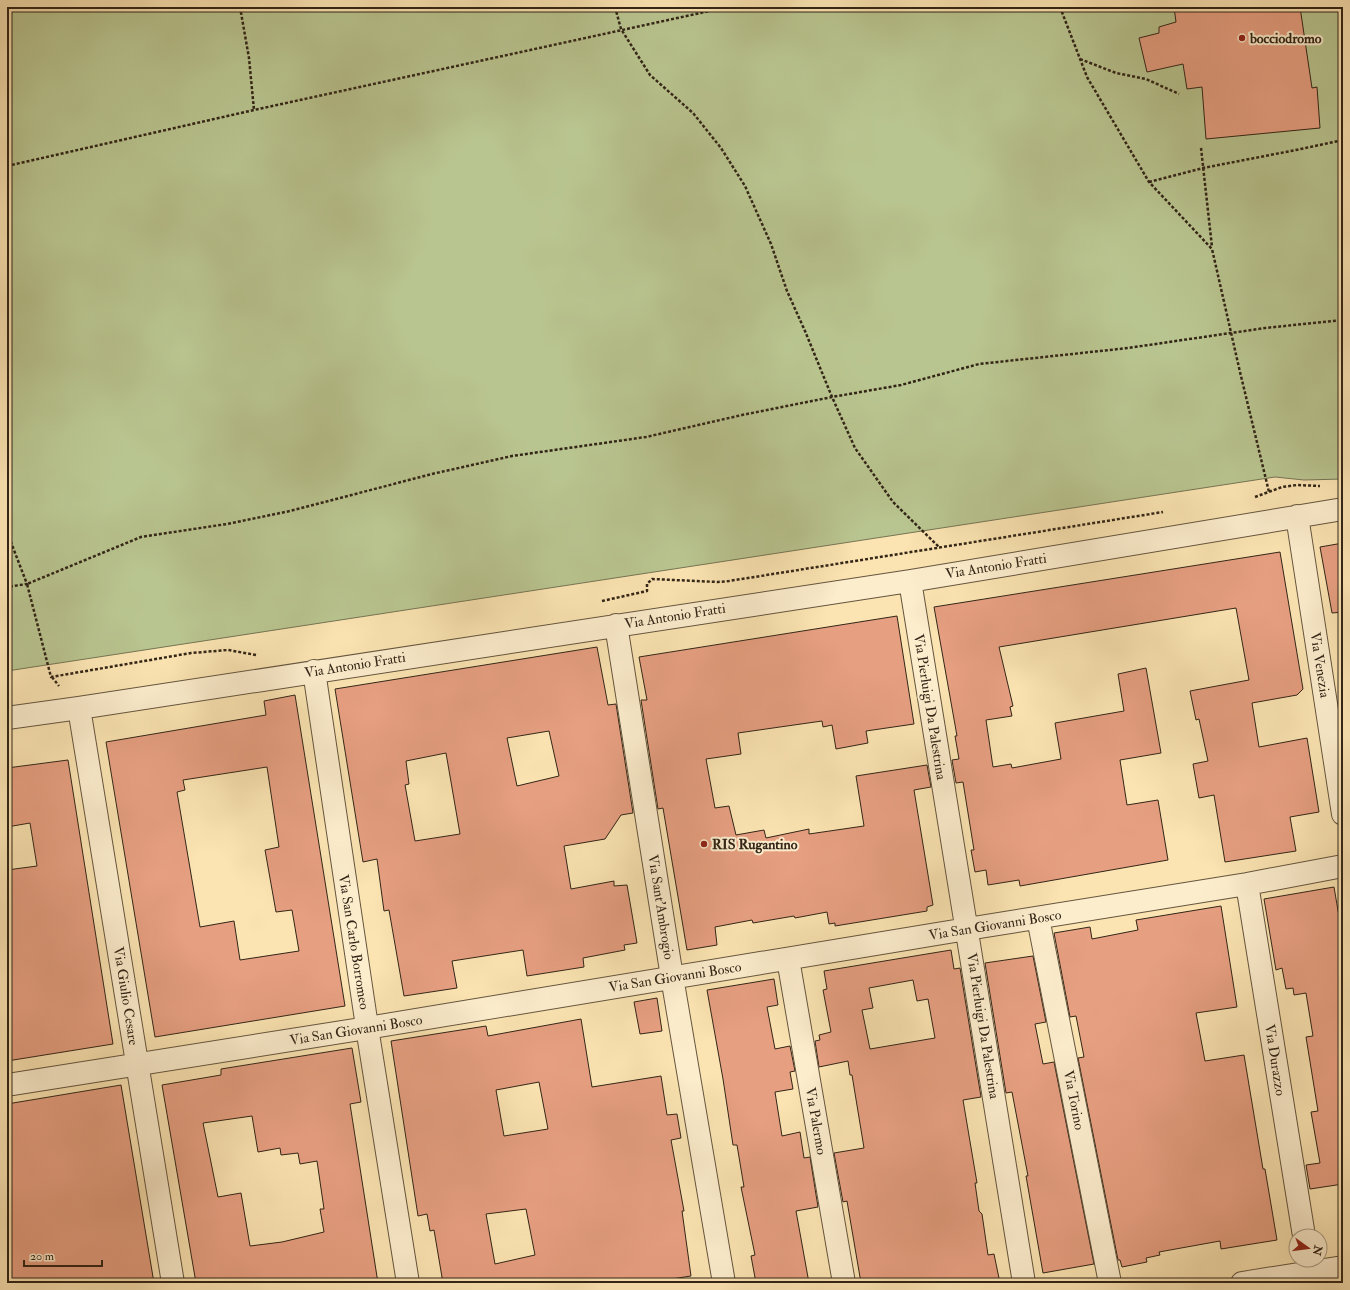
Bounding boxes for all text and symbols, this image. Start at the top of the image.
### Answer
place label: bocciodromo [1249,30,1322,47]
marker: bocciodromo [1237,33,1247,43]
street label: Via Antonio Fratti [944,550,1048,582]
street label: Via Antonio Fratti [623,600,727,632]
street label: Via Venezia [1306,631,1334,699]
street label: Via Pierluigi Da Palestrina [910,633,950,781]
street label: Via Antonio Fratti [303,649,407,681]
place label: RIS Rugantino [712,836,798,854]
marker: RIS Rugantino [699,839,709,849]
street label: Via Sant'Ambrogio [644,853,678,961]
street label: Via San Carlo Borromeo [335,873,373,1011]
street label: Via San Giovanni Bosco [928,906,1063,944]
street label: Via Giulio Cesare [110,945,142,1047]
street label: Via Pierluigi Da Palestrina [963,952,1003,1100]
street label: Via San Giovanni Bosco [608,958,743,996]
street label: Via San Giovanni Bosco [289,1011,424,1049]
street label: Via Durazzo [1261,1023,1289,1097]
street label: Via Torino [1060,1069,1088,1132]
street label: Via Palermo [802,1086,830,1156]
north arrow [1288,1228,1328,1268]
scale bar [24,1242,102,1268]
text: N [1309,1243,1325,1258]
text: 20 m [30,1249,55,1264]

